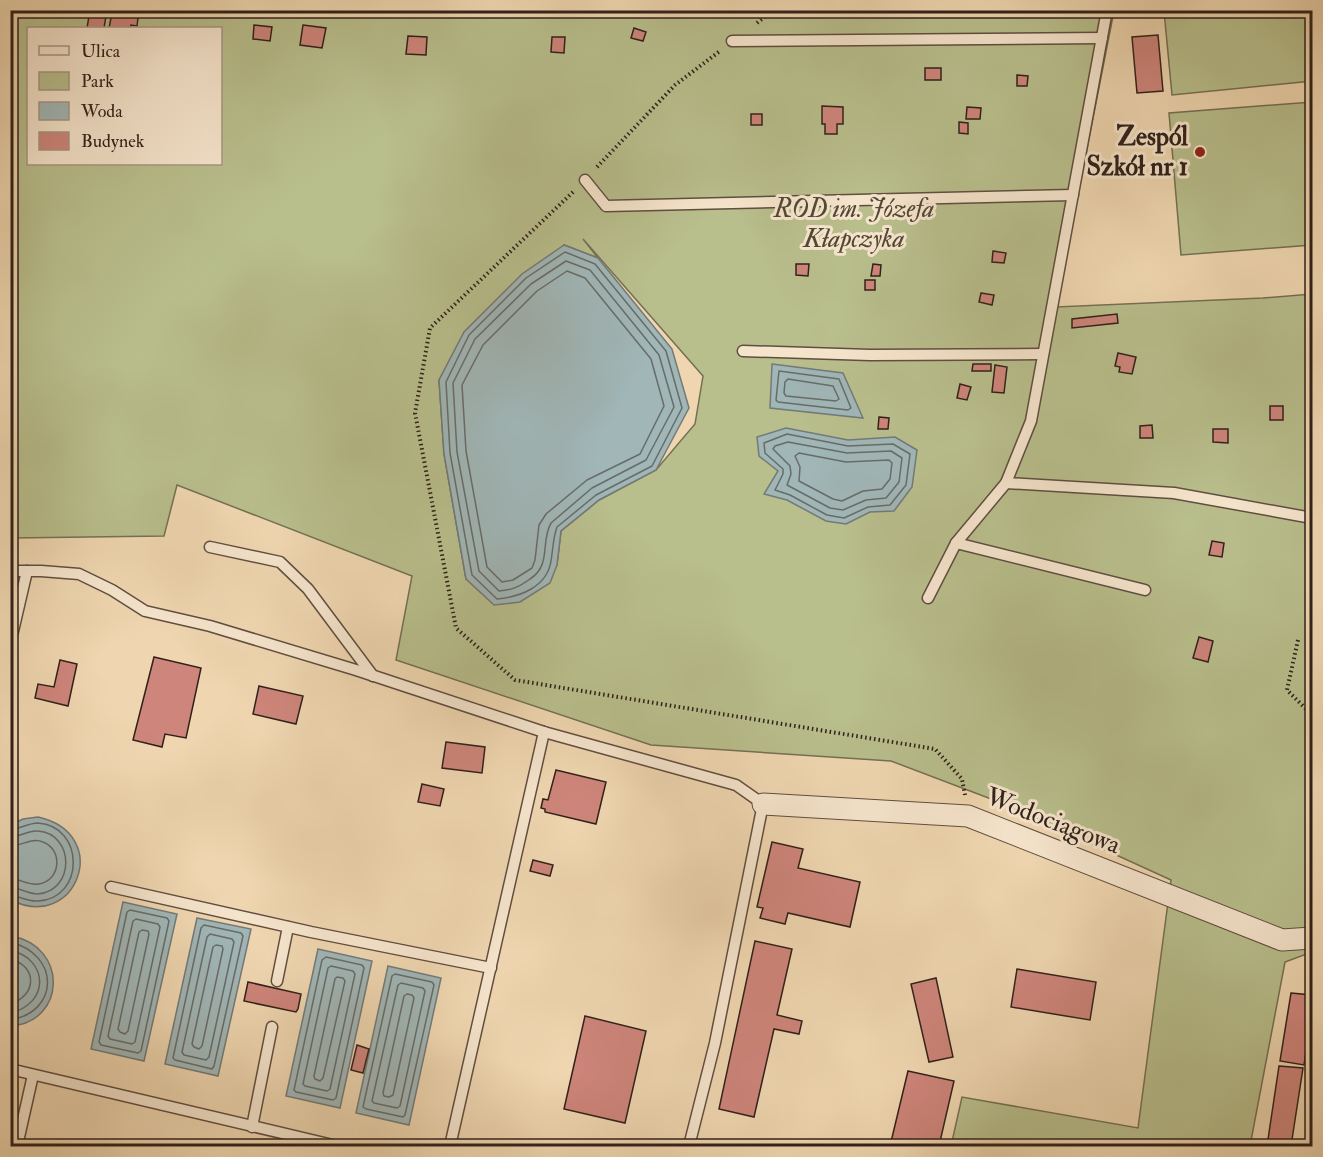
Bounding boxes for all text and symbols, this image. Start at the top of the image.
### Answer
legend [27,27,222,165]
text: Ulica [81,40,121,63]
text: Park [81,70,114,93]
text: Woda [80,100,123,123]
place label: Zespól Szkół nr 1 [1087,121,1188,183]
text: Budynek [81,130,145,153]
marker: Zespól Szkół nr 1 [1193,145,1207,159]
park label: ROD im. Józefa Kłapczyka [773,193,934,255]
street label: Wodociągowa [980,780,1125,861]

